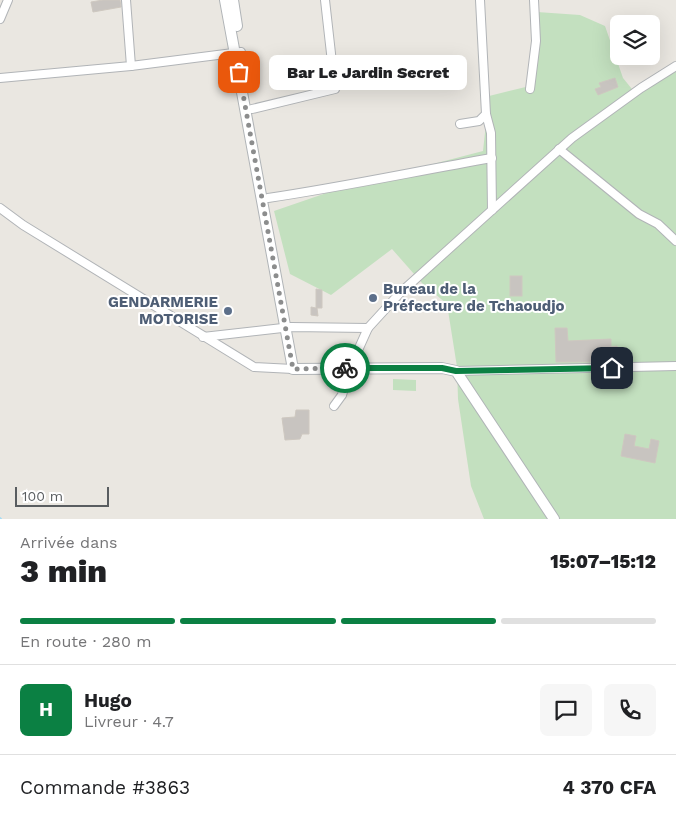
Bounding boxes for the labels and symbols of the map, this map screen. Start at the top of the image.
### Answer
pin [218,51,260,93]
callout: Bar Le Jardin Secret [269,54,466,90]
place label: Bureau de la Préfecture de Tchaoudjo [383,280,565,315]
marker: Bureau de la Préfecture de Tchaoudjo [367,292,379,304]
place label: GENDARMERIE MOTORISE [108,293,218,328]
marker: GENDARMERIE MOTORISE [222,305,234,317]
courier [320,343,370,393]
pin [591,347,633,389]
scale bar [15,484,109,507]

